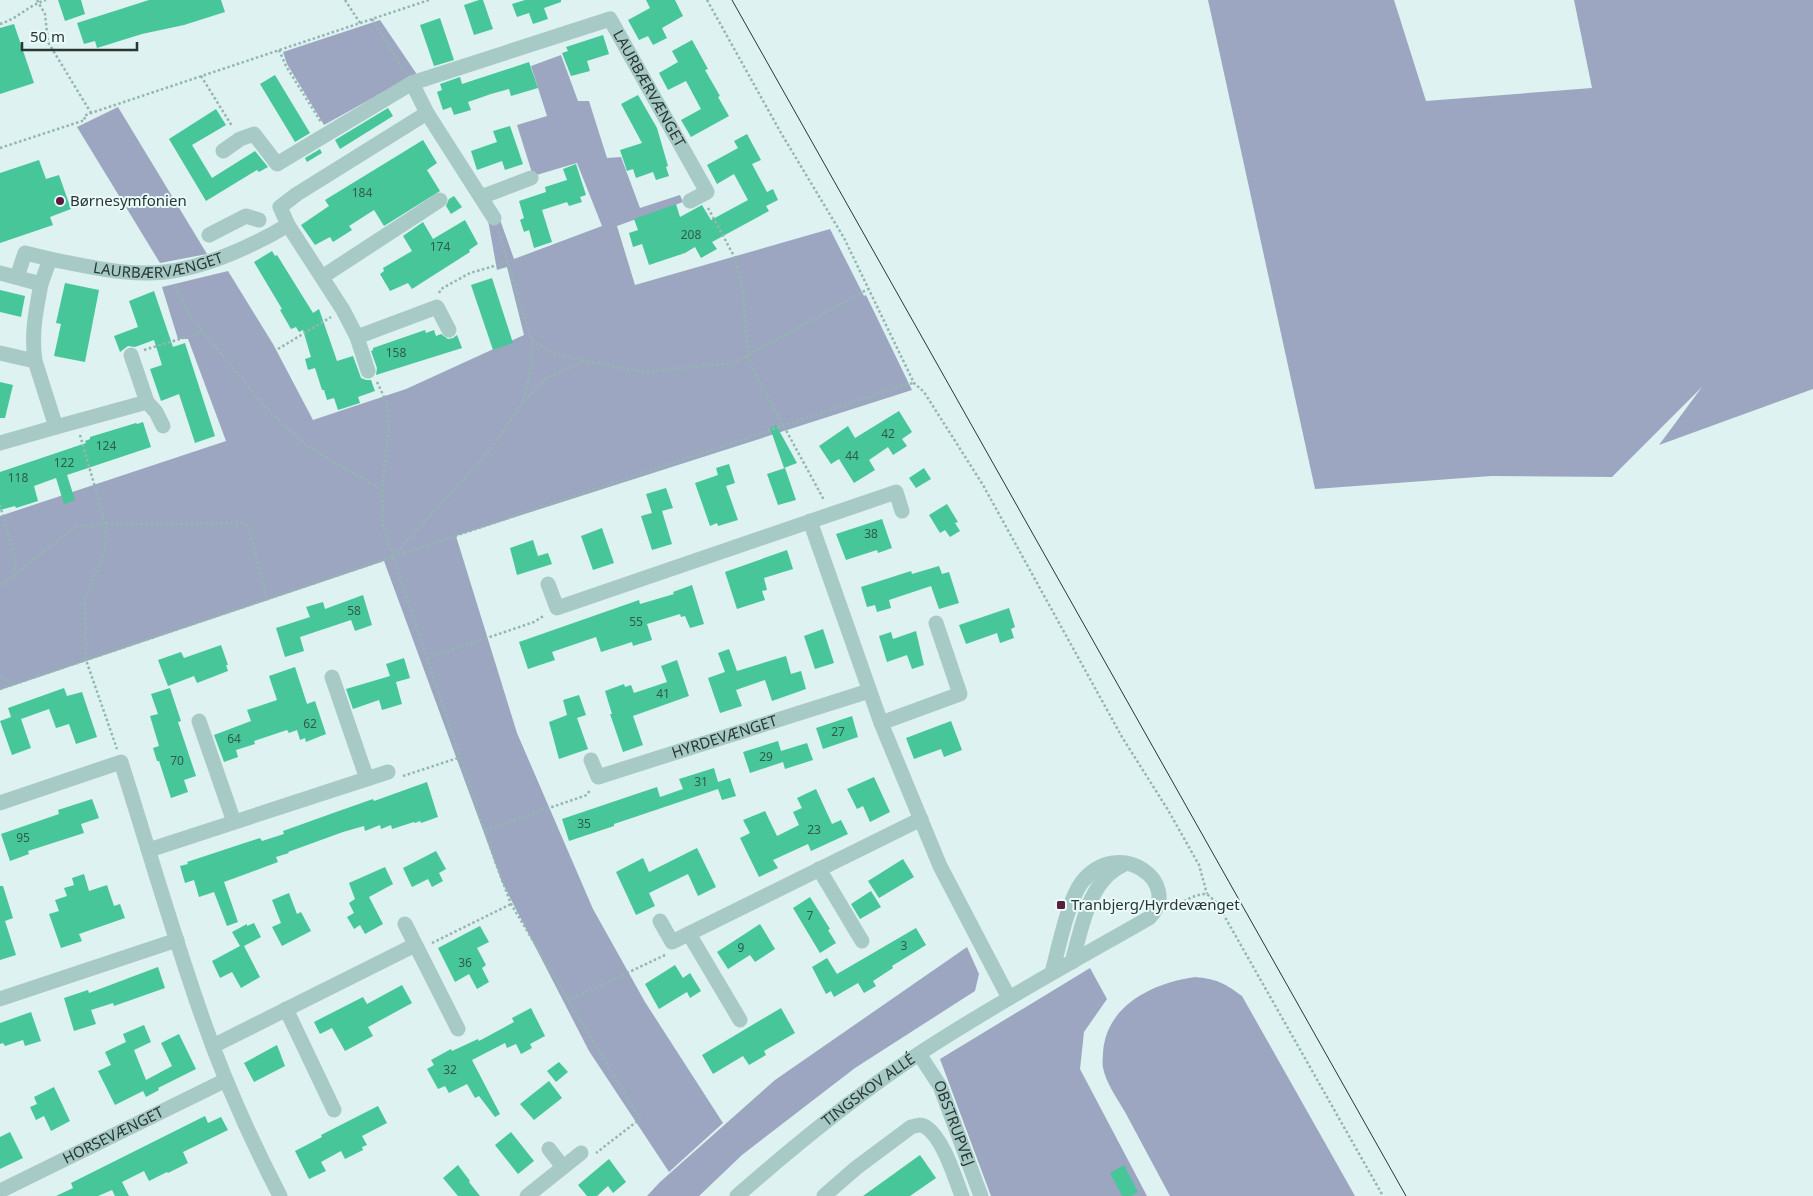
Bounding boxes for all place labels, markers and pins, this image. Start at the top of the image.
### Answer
place label: Børnesymfonien [70,190,187,210]
marker: Børnesymfonien [54,195,66,207]
place label: Tranbjerg/Hyrdevænget [1071,894,1240,914]
marker: Tranbjerg/Hyrdevænget [1055,899,1067,911]

